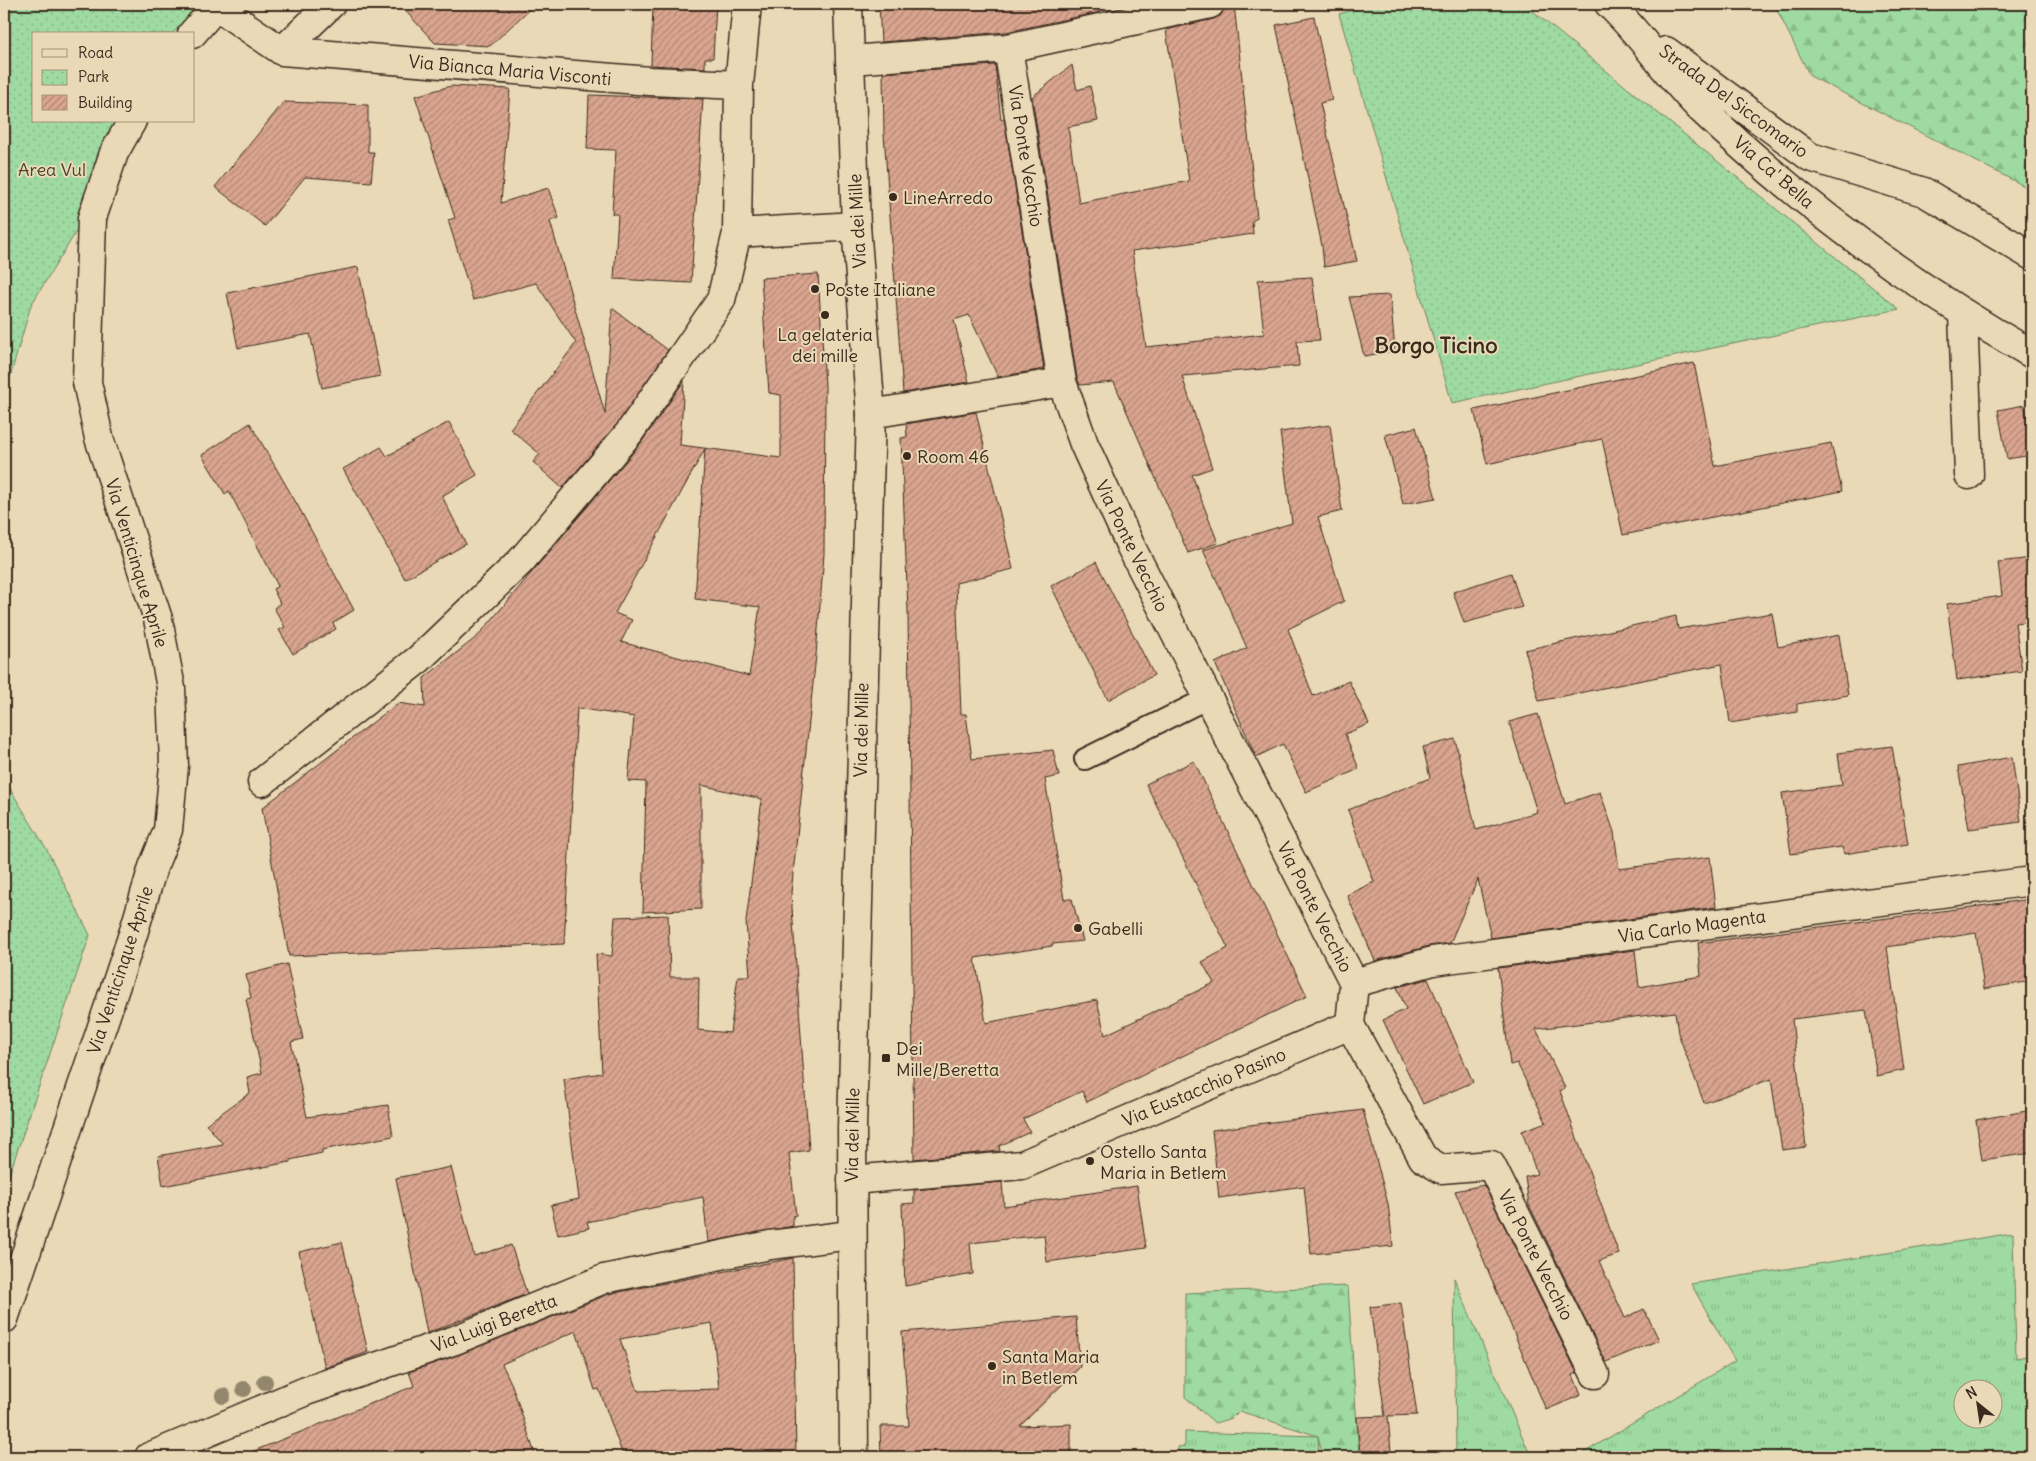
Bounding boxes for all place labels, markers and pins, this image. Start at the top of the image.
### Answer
place label: LineArredo [903,186,993,209]
marker: LineArredo [887,191,899,203]
place label: Poste Italiane [825,278,936,301]
marker: Poste Italiane [809,283,821,295]
marker: La gelateria dei mille [819,309,831,321]
place label: La gelateria dei mille [777,323,873,367]
place label: Room 46 [917,445,989,468]
marker: Room 46 [901,450,913,462]
place label: Gabelli [1088,917,1143,940]
marker: Gabelli [1072,922,1084,934]
place label: Dei Mille/Beretta [896,1037,999,1081]
marker: Dei Mille/Beretta [880,1052,892,1064]
place label: Ostello Santa Maria in Betlem [1100,1140,1227,1184]
marker: Ostello Santa Maria in Betlem [1084,1155,1096,1167]
place label: Santa Maria in Betlem [1002,1345,1100,1389]
marker: Santa Maria in Betlem [986,1360,998,1372]

